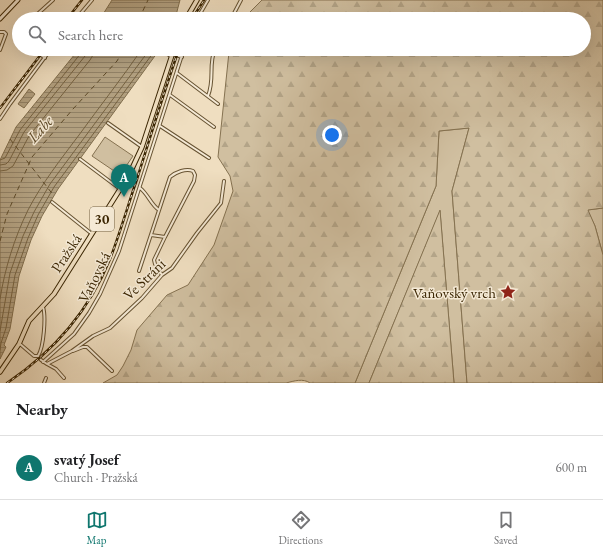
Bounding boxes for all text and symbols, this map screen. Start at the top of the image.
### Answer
search box [12,12,591,56]
icon: search [26,23,48,45]
text: Search here [58,25,123,44]
water label: Labe [22,111,58,148]
your location [322,125,342,145]
pin: A [111,164,137,197]
road number: 30 [90,207,114,231]
street label: Pražská [46,230,86,276]
street label: Vaňovská [74,249,114,305]
street label: Ve Stráni [119,254,169,304]
place label: Vaňovský vrch [413,283,496,302]
place icon: Vaňovský vrch [499,283,517,301]
text: Nearby [16,398,68,420]
text: svatý Josef [54,450,119,469]
text: A [24,459,34,476]
text: 600 m [556,459,587,476]
text: Church · Pražská [54,469,138,486]
tab: Map [86,509,108,547]
tab: Directions [279,509,323,547]
tab: Saved [494,509,517,547]

